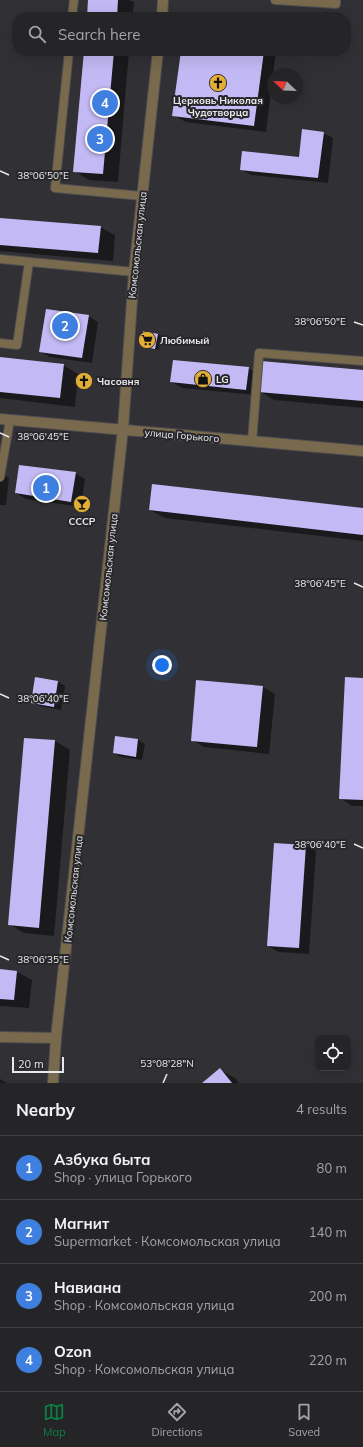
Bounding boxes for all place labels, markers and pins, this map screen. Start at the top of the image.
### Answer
church icon: Церковь Николая Чудотворца [208,73,228,93]
pin: 4 [92,88,118,118]
place label: Церковь Николая Чудотворца [173,94,263,119]
pin: 3 [87,124,113,154]
pin: 2 [52,311,78,341]
supermarket icon: Любимый [137,330,157,350]
place label: Любимый [160,334,209,347]
shop icon: LG [193,369,213,389]
church icon: Часовня [74,371,94,391]
place label: LG [216,373,229,386]
place label: Часовня [97,375,139,388]
pin: 1 [33,473,59,503]
bar icon: СССР [72,494,92,514]
place label: СССР [69,515,96,528]

